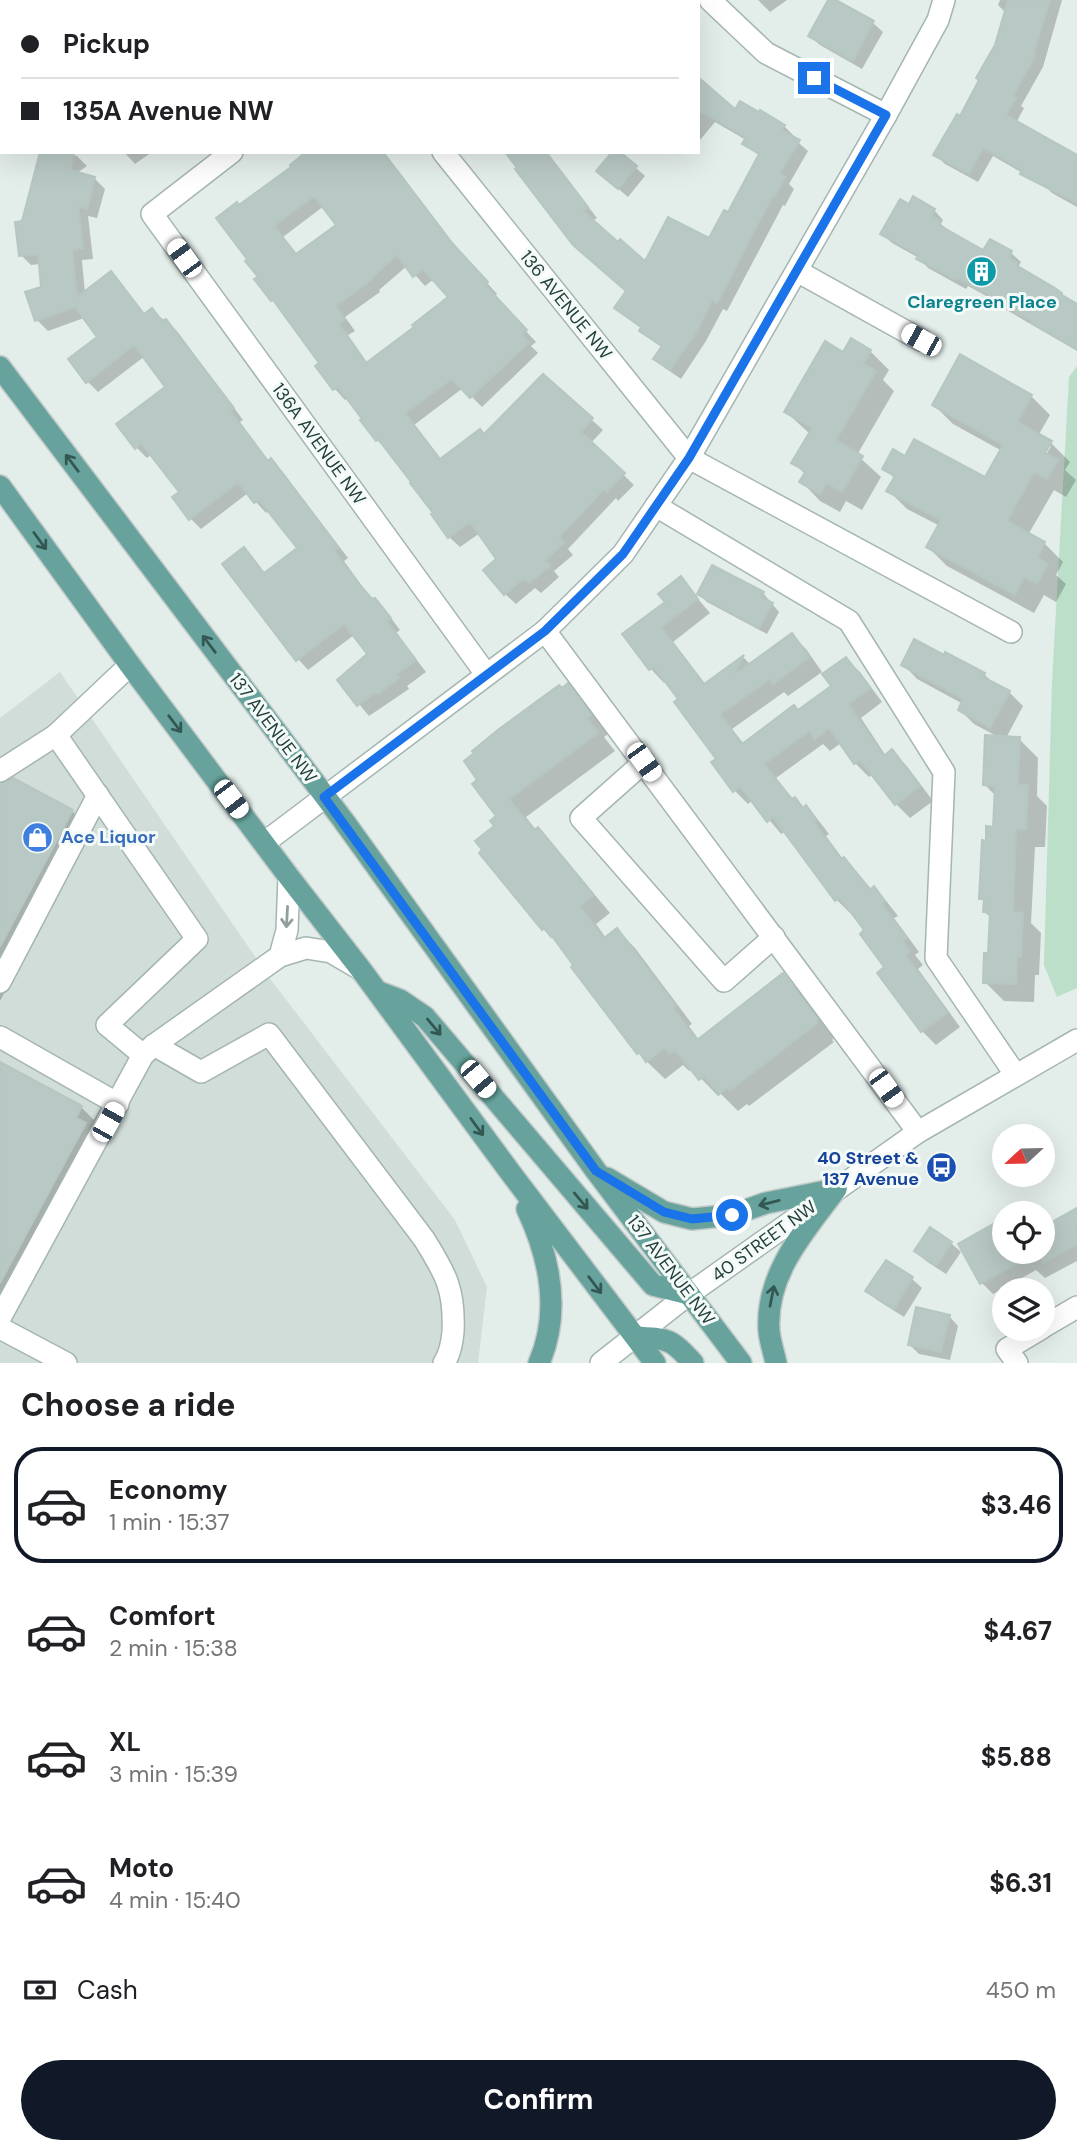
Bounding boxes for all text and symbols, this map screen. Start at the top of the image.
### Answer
text: Pickup [63,27,150,61]
route end [798,62,830,94]
text: 135A Avenue NW [63,94,274,128]
car [164,235,205,281]
street label: 136 AVENUE NW [515,245,617,365]
building icon: Claregreen Place [965,254,999,288]
place label: Claregreen Place [907,290,1057,314]
car [898,321,945,359]
street label: 136A AVENUE NW [267,378,371,510]
one-way arrow [65,454,80,473]
one-way arrow [33,531,47,550]
one-way arrow [202,636,217,654]
street label: 137 AVENUE NW [224,668,322,788]
one-way arrow [167,715,182,733]
car [624,739,665,785]
car [210,776,253,822]
shop icon: Ace Liquor [21,820,55,854]
place label: Ace Liquor [61,825,156,849]
one-way arrow [281,905,294,928]
one-way arrow [426,1018,442,1036]
car [457,1056,500,1102]
car [866,1065,907,1111]
car [89,1099,128,1145]
one-way arrow [470,1117,484,1136]
north arrow [992,1124,1055,1186]
map controls [992,1124,1055,1341]
place label: 40 Street & 137 Avenue [817,1146,919,1191]
bus stop icon: 40 Street & 137 Avenue [925,1151,959,1185]
one-way arrow [573,1191,589,1209]
street label: 40 STREET NW [707,1195,821,1287]
one-way arrow [759,1197,781,1210]
route start [716,1199,748,1231]
button: locate [992,1201,1055,1264]
street label: 137 AVENUE NW [622,1210,720,1330]
one-way arrow [588,1276,603,1294]
button: layers [992,1278,1055,1341]
one-way arrow [766,1285,780,1308]
text: Choose a ride [21,1384,236,1426]
text: Economy [109,1473,227,1507]
icon: car [25,1474,88,1537]
text: $3.46 [981,1488,1052,1522]
text: 1 min · 15:37 [109,1507,230,1537]
text: Comfort [109,1599,215,1633]
icon: car [25,1600,88,1663]
text: $4.67 [983,1614,1052,1648]
text: 2 min · 15:38 [109,1633,238,1663]
text: XL [109,1725,141,1759]
icon: car [25,1726,88,1789]
text: $5.88 [981,1740,1052,1774]
text: 3 min · 15:39 [109,1759,238,1789]
text: Moto [109,1851,174,1885]
icon: car [25,1852,88,1915]
text: $6.31 [989,1866,1052,1900]
text: 4 min · 15:40 [109,1885,241,1915]
icon: cash [21,1971,59,2009]
text: Cash [77,1973,138,2007]
text: 450 m [986,1975,1056,2005]
button: Confirm [21,2060,1056,2140]

